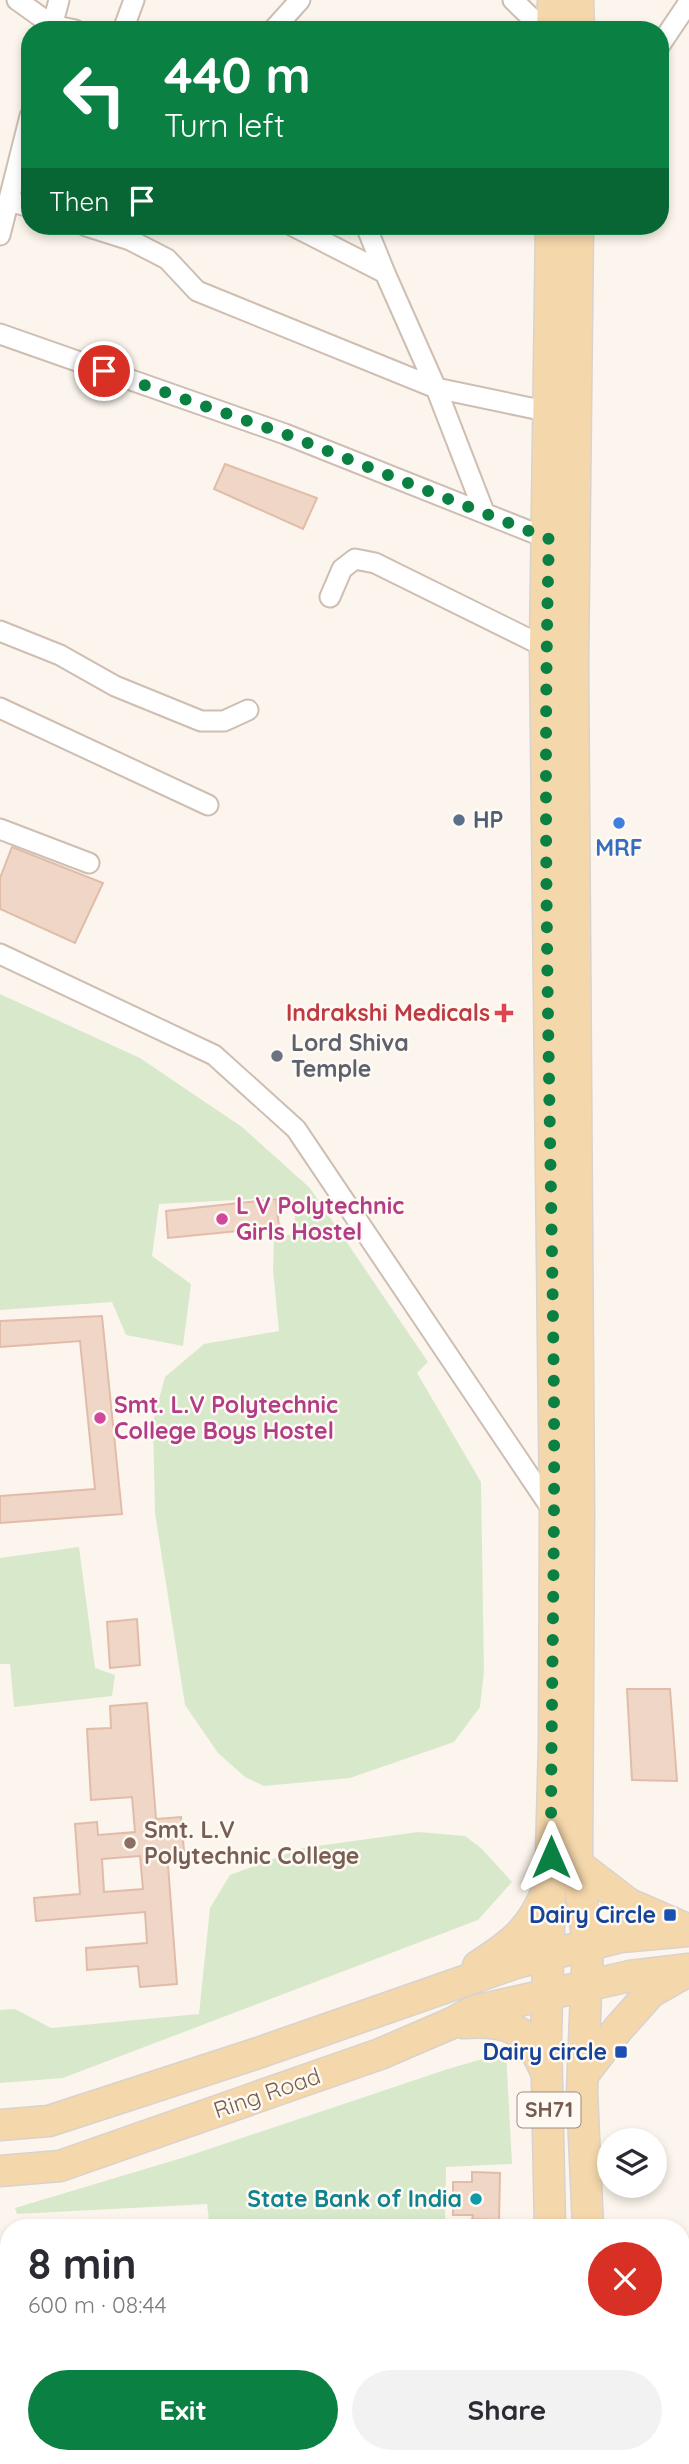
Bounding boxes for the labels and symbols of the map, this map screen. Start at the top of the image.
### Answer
pin [74,341,134,401]
place label: HP [473,805,503,834]
marker: HP [451,812,467,828]
marker: MRF [611,815,627,831]
place label: MRF [595,833,643,862]
place label: Indrakshi Medicals [286,998,490,1027]
marker: Indrakshi Medicals [496,1005,512,1021]
place label: Lord Shiva Temple [291,1028,409,1083]
marker: Lord Shiva Temple [269,1048,285,1064]
place label: L V Polytechnic Girls Hostel [236,1191,404,1246]
marker: L V Polytechnic Girls Hostel [214,1211,230,1227]
place label: Smt. L.V Polytechnic College Boys Hostel [114,1390,338,1445]
marker: Smt. L.V Polytechnic College Boys Hostel [92,1410,108,1426]
place label: Smt. L.V Polytechnic College [144,1815,359,1870]
position arrow [514,1820,588,1894]
marker: Smt. L.V Polytechnic College [122,1835,138,1851]
place label: Dairy Circle [529,1900,656,1929]
marker: Dairy Circle [662,1907,678,1923]
place label: Dairy circle [482,2037,607,2066]
marker: Dairy circle [613,2044,629,2060]
street label: Ring Road [209,2061,324,2124]
road number: SH71 [518,2092,580,2128]
place label: State Bank of India [247,2184,462,2213]
marker: State Bank of India [468,2191,484,2207]

